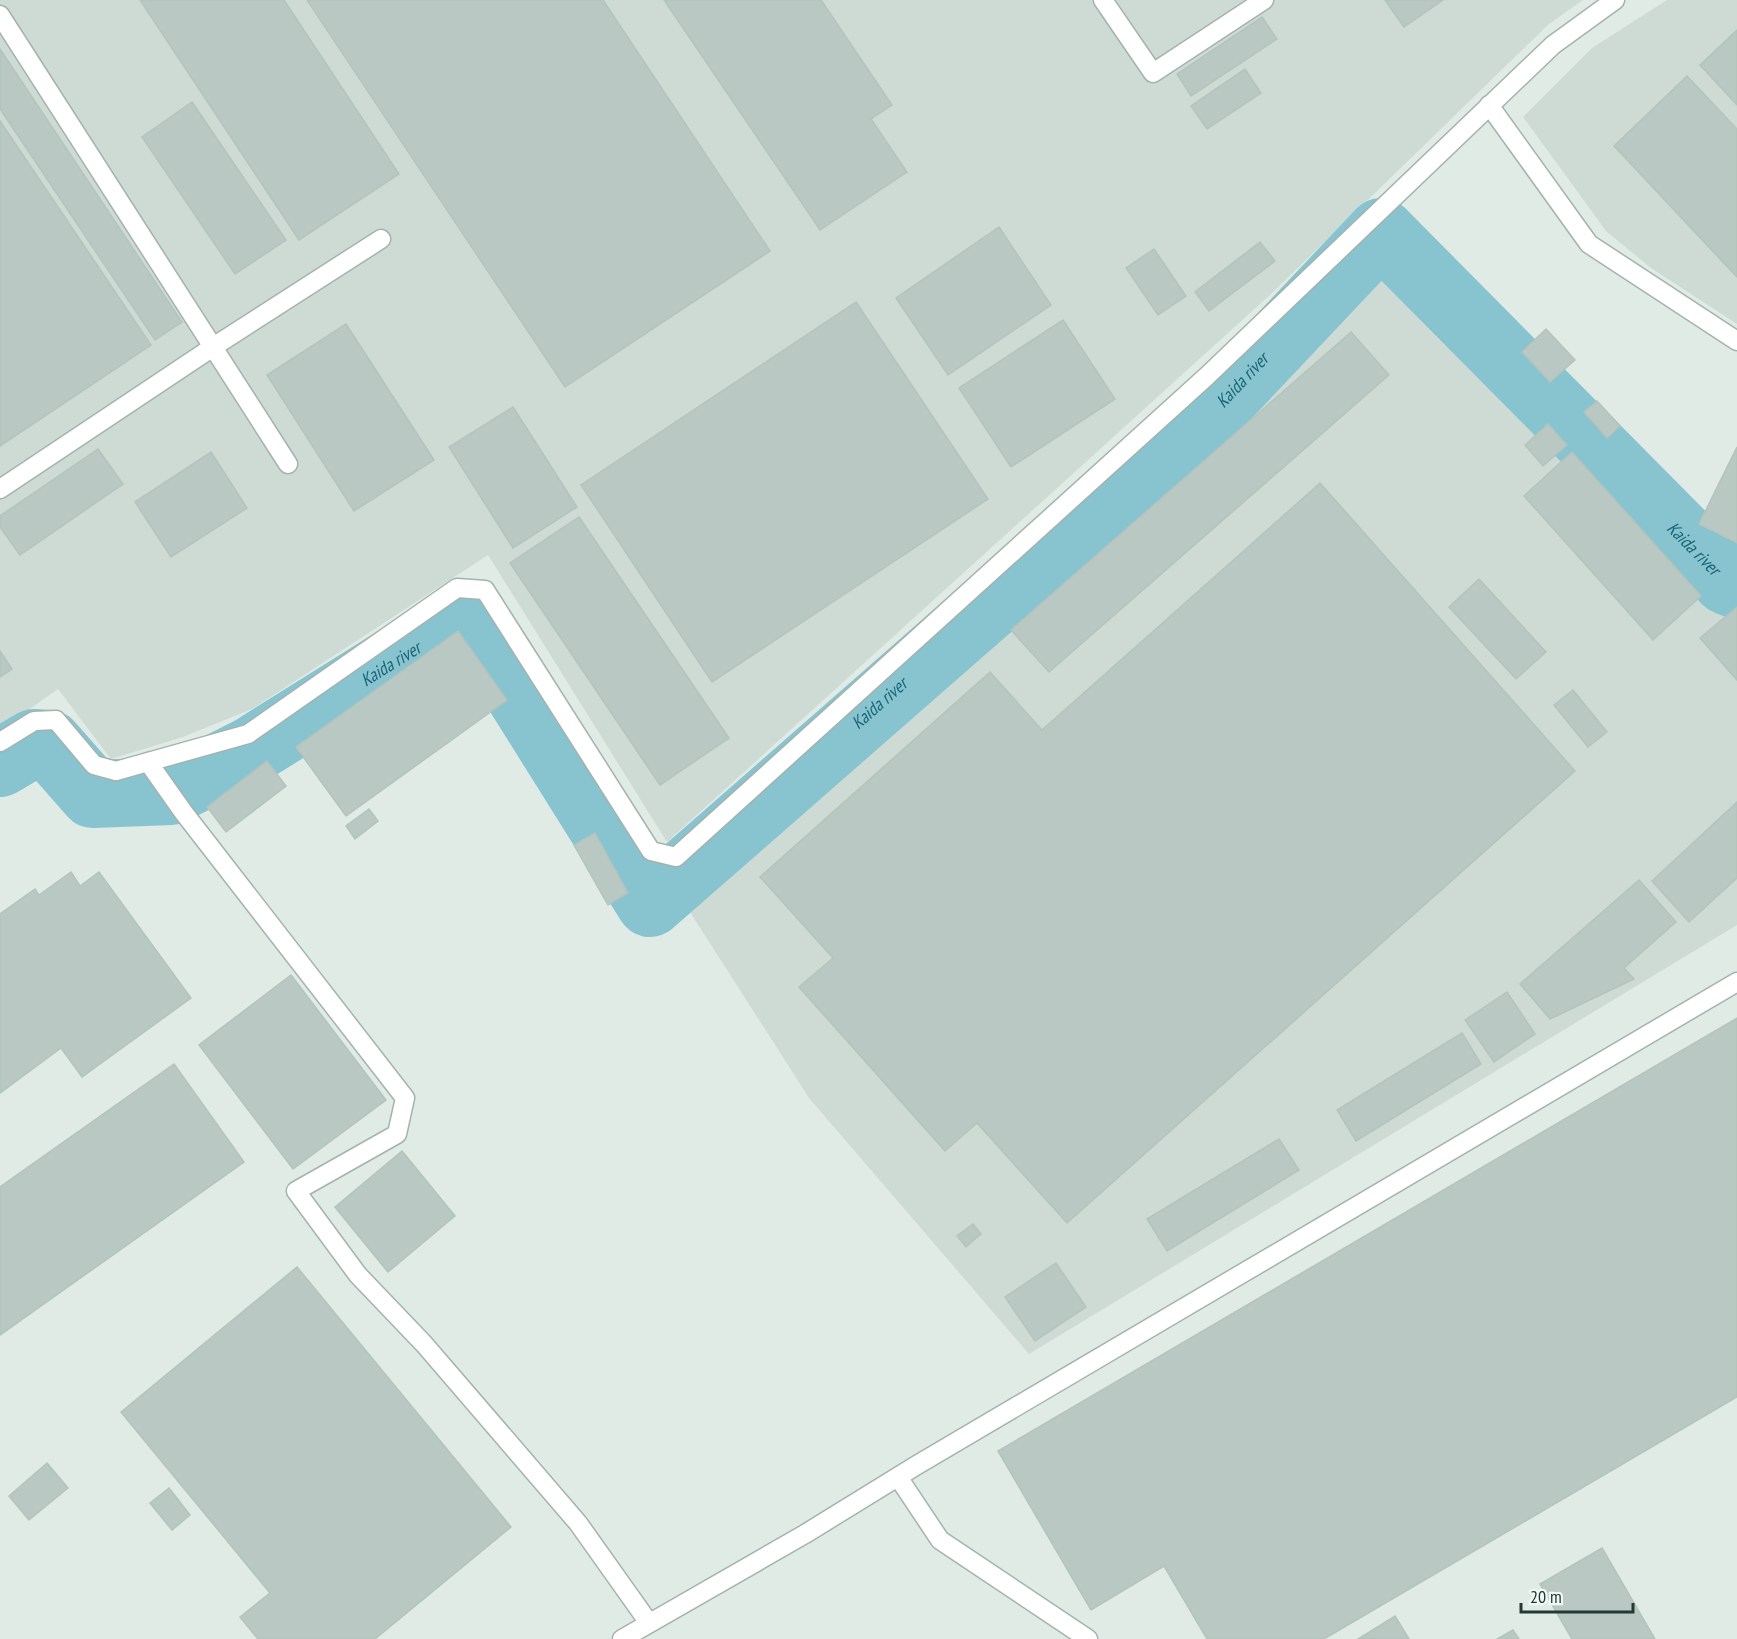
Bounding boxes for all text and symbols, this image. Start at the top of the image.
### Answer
water label: Kaida river [1210,345,1275,412]
water label: Kaida river [1663,516,1728,582]
water label: Kaida river [356,634,427,691]
water label: Kaida river [846,670,914,733]
scale bar [1521,1576,1634,1614]
text: 20 m [1530,1585,1562,1608]

